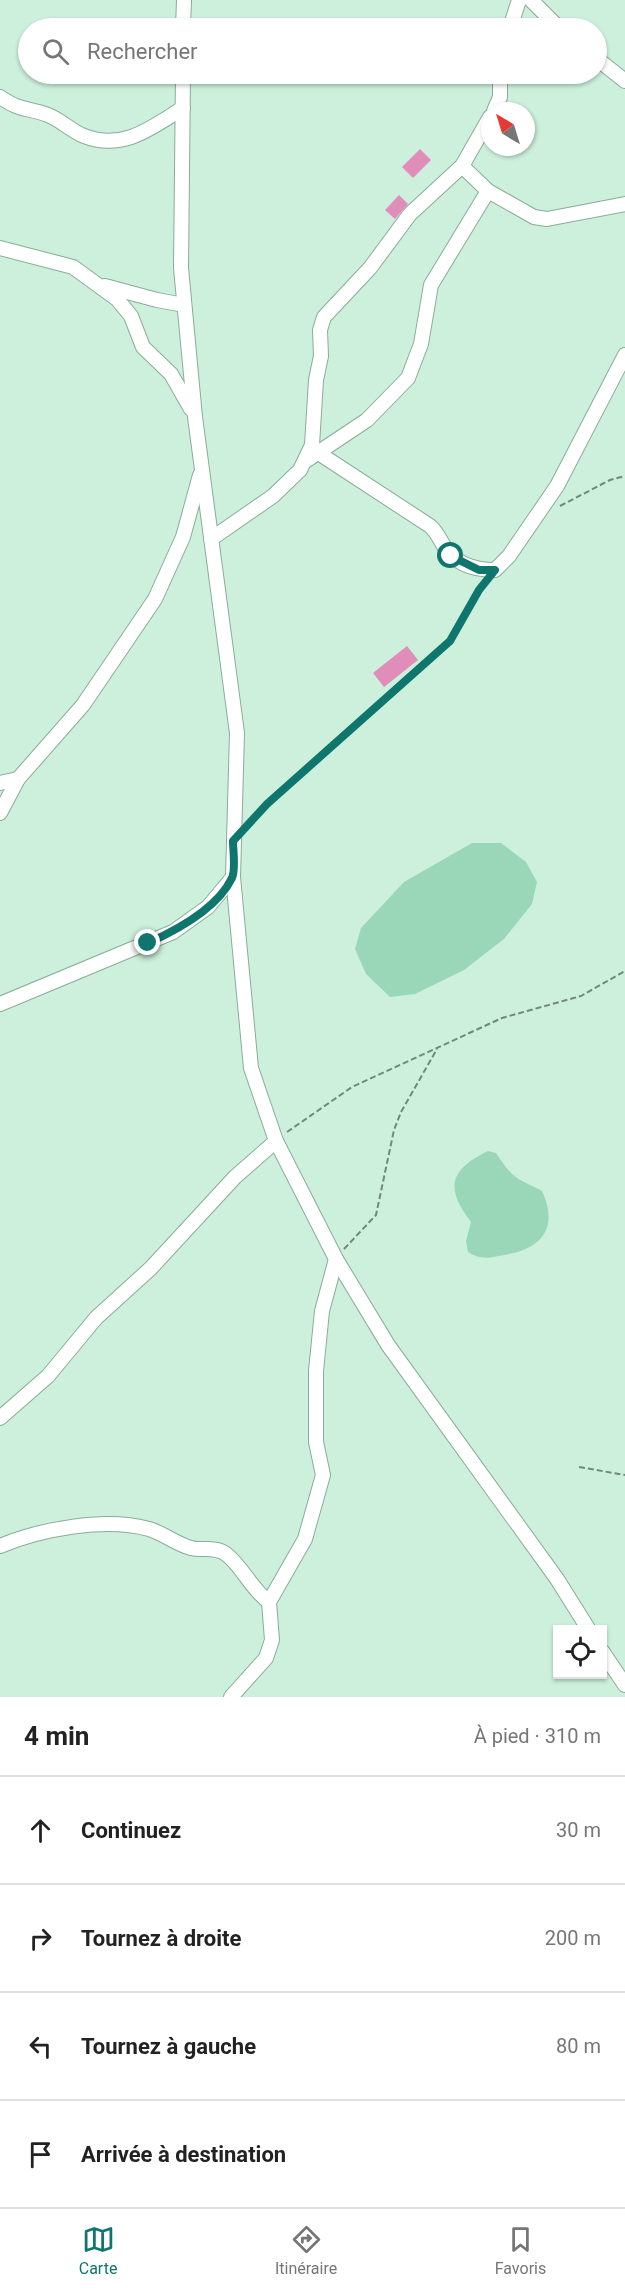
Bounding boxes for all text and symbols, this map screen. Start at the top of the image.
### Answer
search box [18,18,607,84]
icon: search [39,35,72,68]
text: Rechercher [87,39,198,64]
north arrow [481,102,535,156]
route start [437,542,463,568]
route end [134,929,160,955]
map controls [553,1625,607,1679]
button: locate [553,1625,607,1679]
text: 4 min [24,1721,89,1751]
text: À pied · 310 m [474,1724,601,1748]
icon: ahead [24,1814,57,1847]
text: Continuez [81,1818,181,1843]
text: 30 m [556,1818,601,1842]
icon: right [24,1922,57,1955]
text: Tournez à droite [81,1926,241,1951]
text: 200 m [545,1926,601,1950]
icon: left [24,2030,57,2063]
text: Tournez à gauche [81,2034,256,2059]
text: 80 m [556,2034,601,2058]
icon: arrive [24,2138,57,2171]
text: Arrivée à destination [81,2142,286,2167]
tab: Carte [79,2223,117,2278]
tab: Itinéraire [275,2223,337,2278]
tab: Favoris [495,2223,546,2278]

